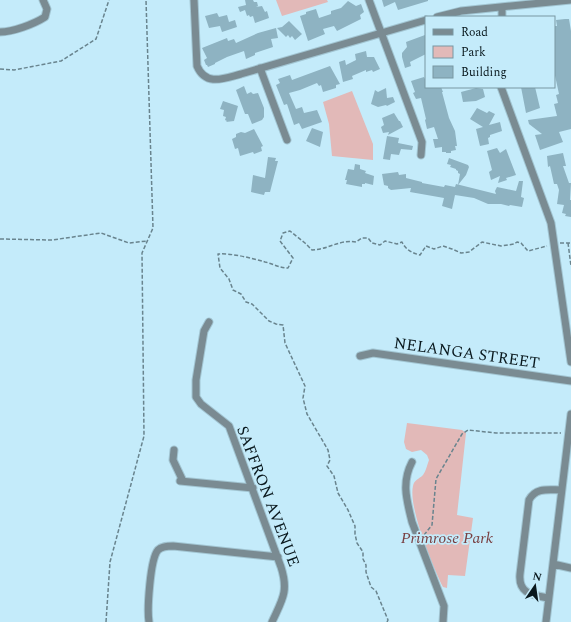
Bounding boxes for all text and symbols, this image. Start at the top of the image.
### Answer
legend [425,16,555,88]
text: Road [461,23,488,42]
text: Park [461,43,486,62]
text: Building [461,63,507,82]
street label: NELANGA STREET [392,331,542,375]
street label: SAFFRON AVENUE [230,422,306,570]
park label: Primrose Park [401,526,494,550]
north arrow [515,566,555,606]
text: N [531,567,543,586]

